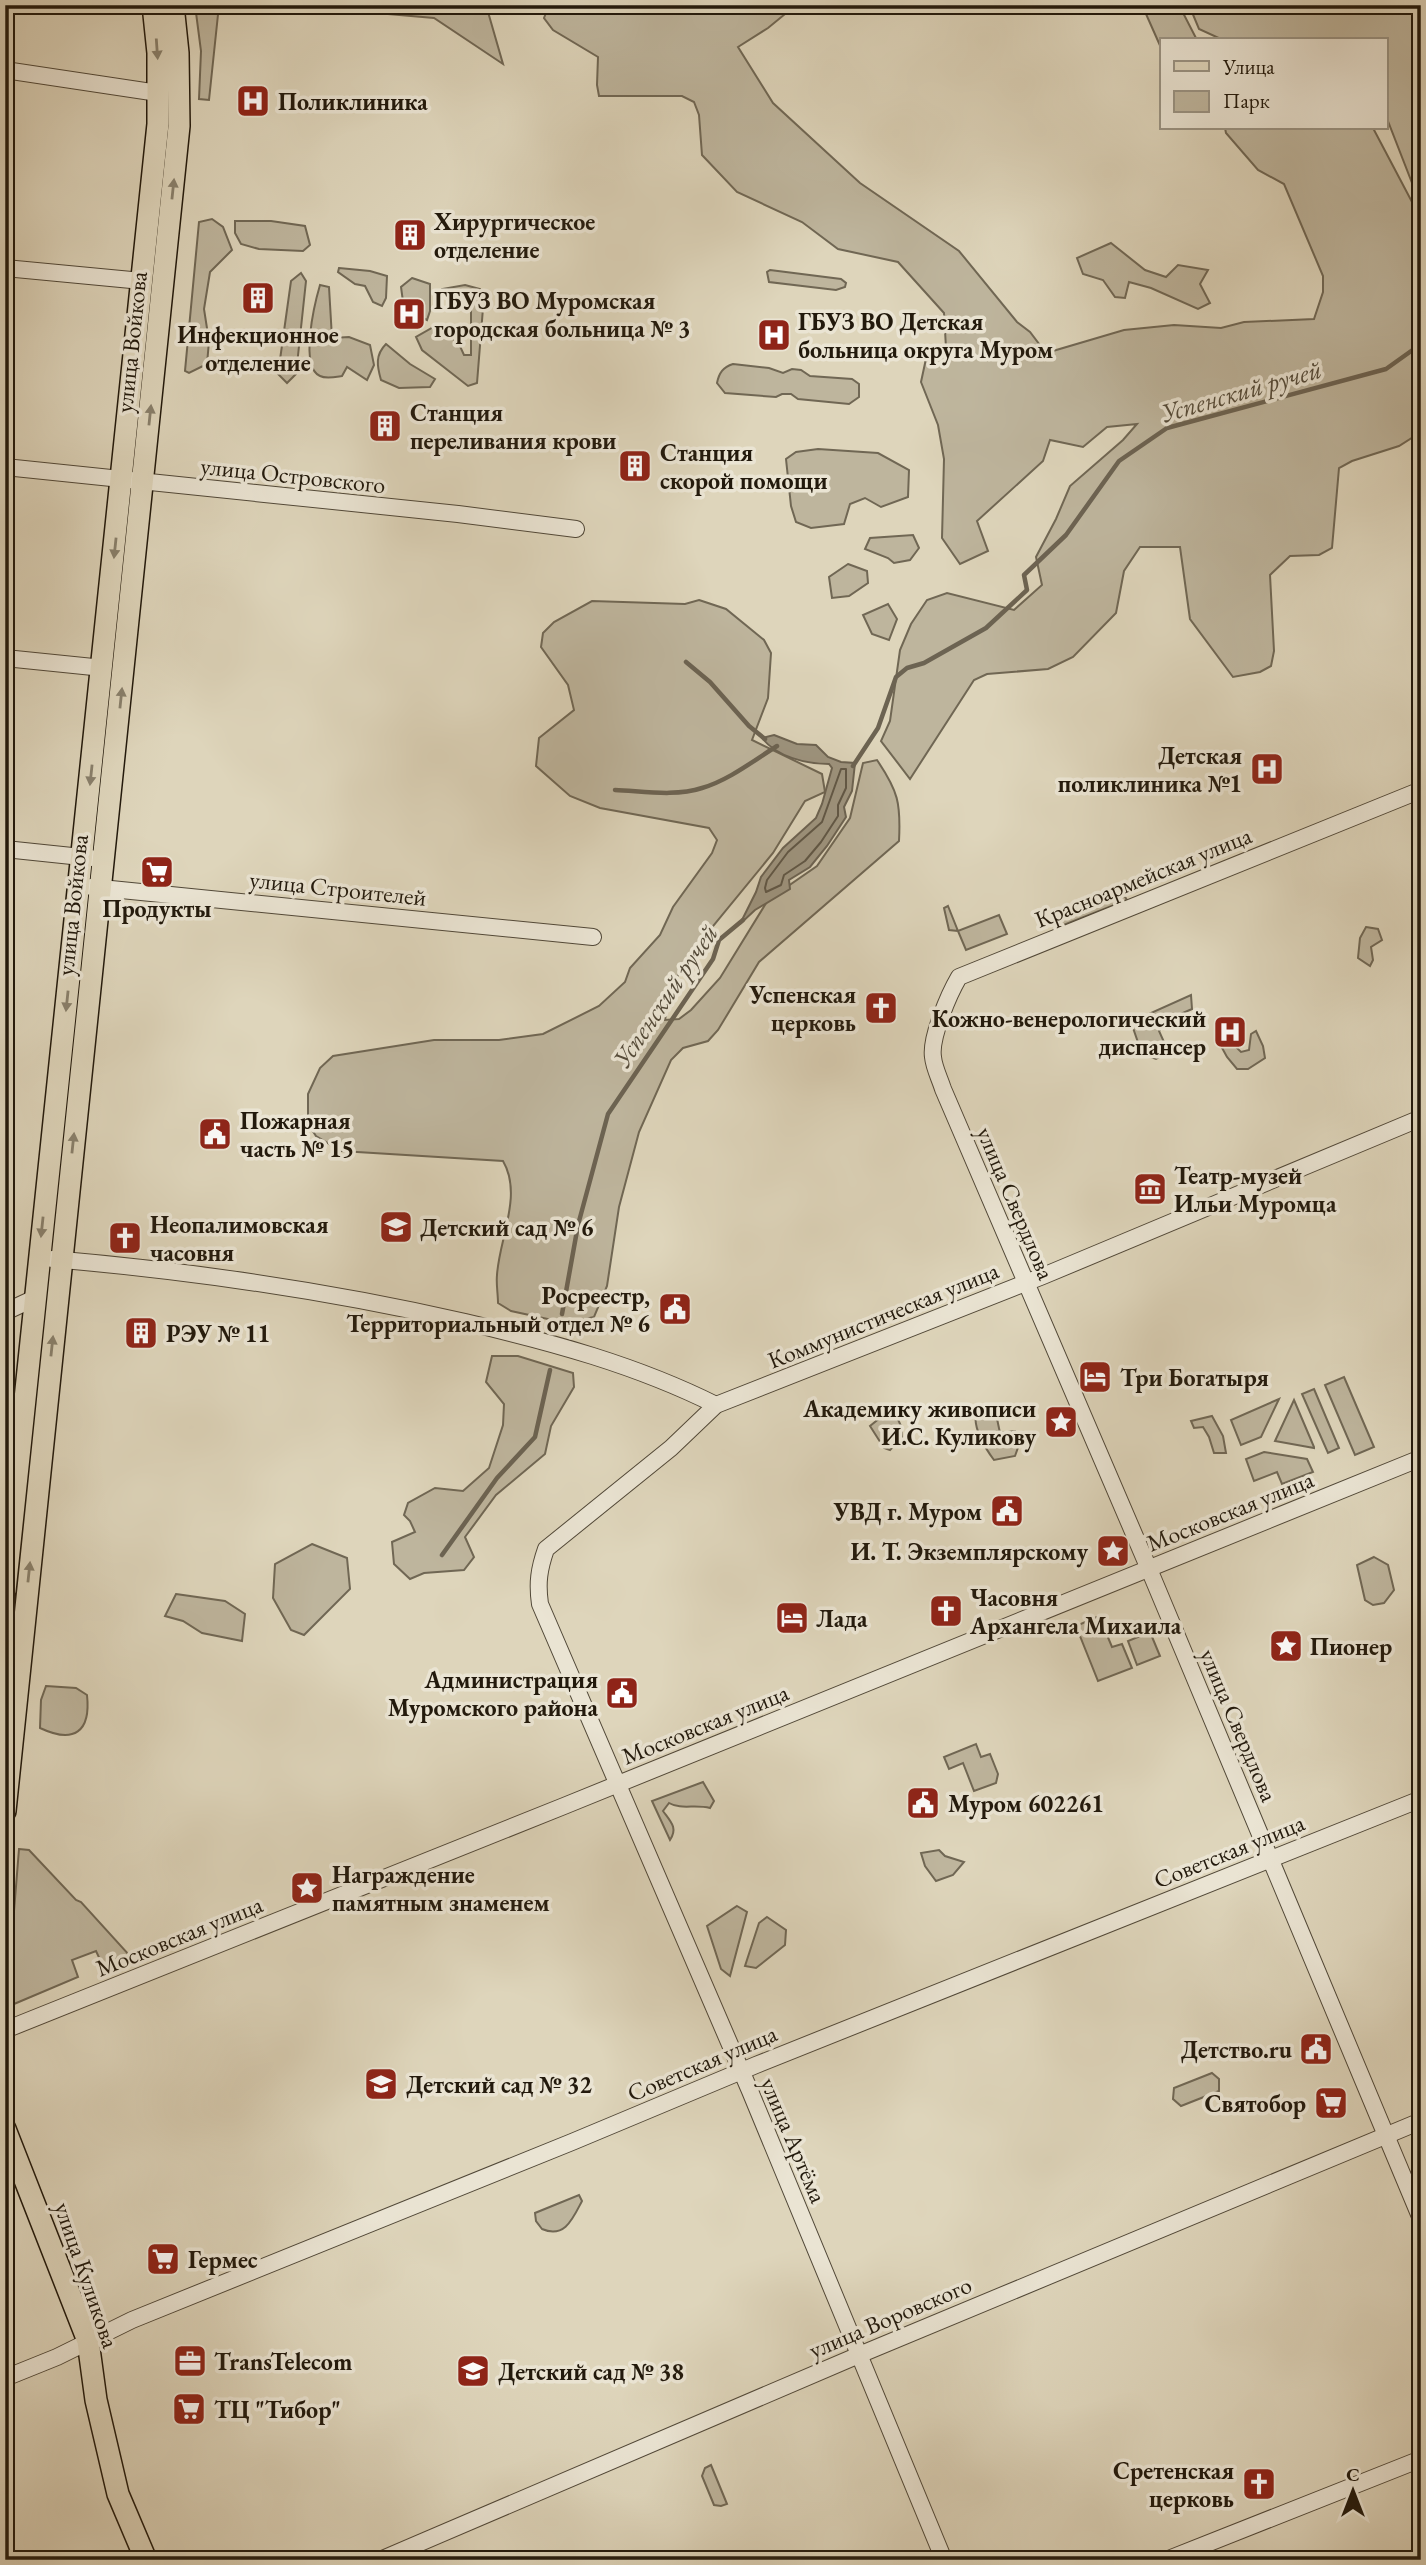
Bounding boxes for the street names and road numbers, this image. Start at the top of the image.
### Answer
street label: улица Войкова [108,269,154,414]
street label: улица Островского [199,450,387,500]
street label: Красноармейская улица [1030,819,1256,935]
street label: улица Войкова [49,832,95,977]
street label: улица Строителей [248,863,428,913]
street label: улица Свердлова [970,1122,1062,1285]
street label: Коммунистическая улица [763,1254,1003,1376]
street label: Московская улица [1142,1463,1318,1559]
street label: улица Свердлова [1193,1644,1285,1807]
street label: Московская улица [617,1676,793,1772]
street label: Советская улица [1149,1807,1309,1895]
street label: Московская улица [91,1888,267,1984]
street label: Советская улица [622,2017,782,2109]
street label: улица Артёма [754,2072,835,2208]
street label: улица Куликова [48,2198,127,2353]
street label: улица Воровского [804,2269,976,2365]

